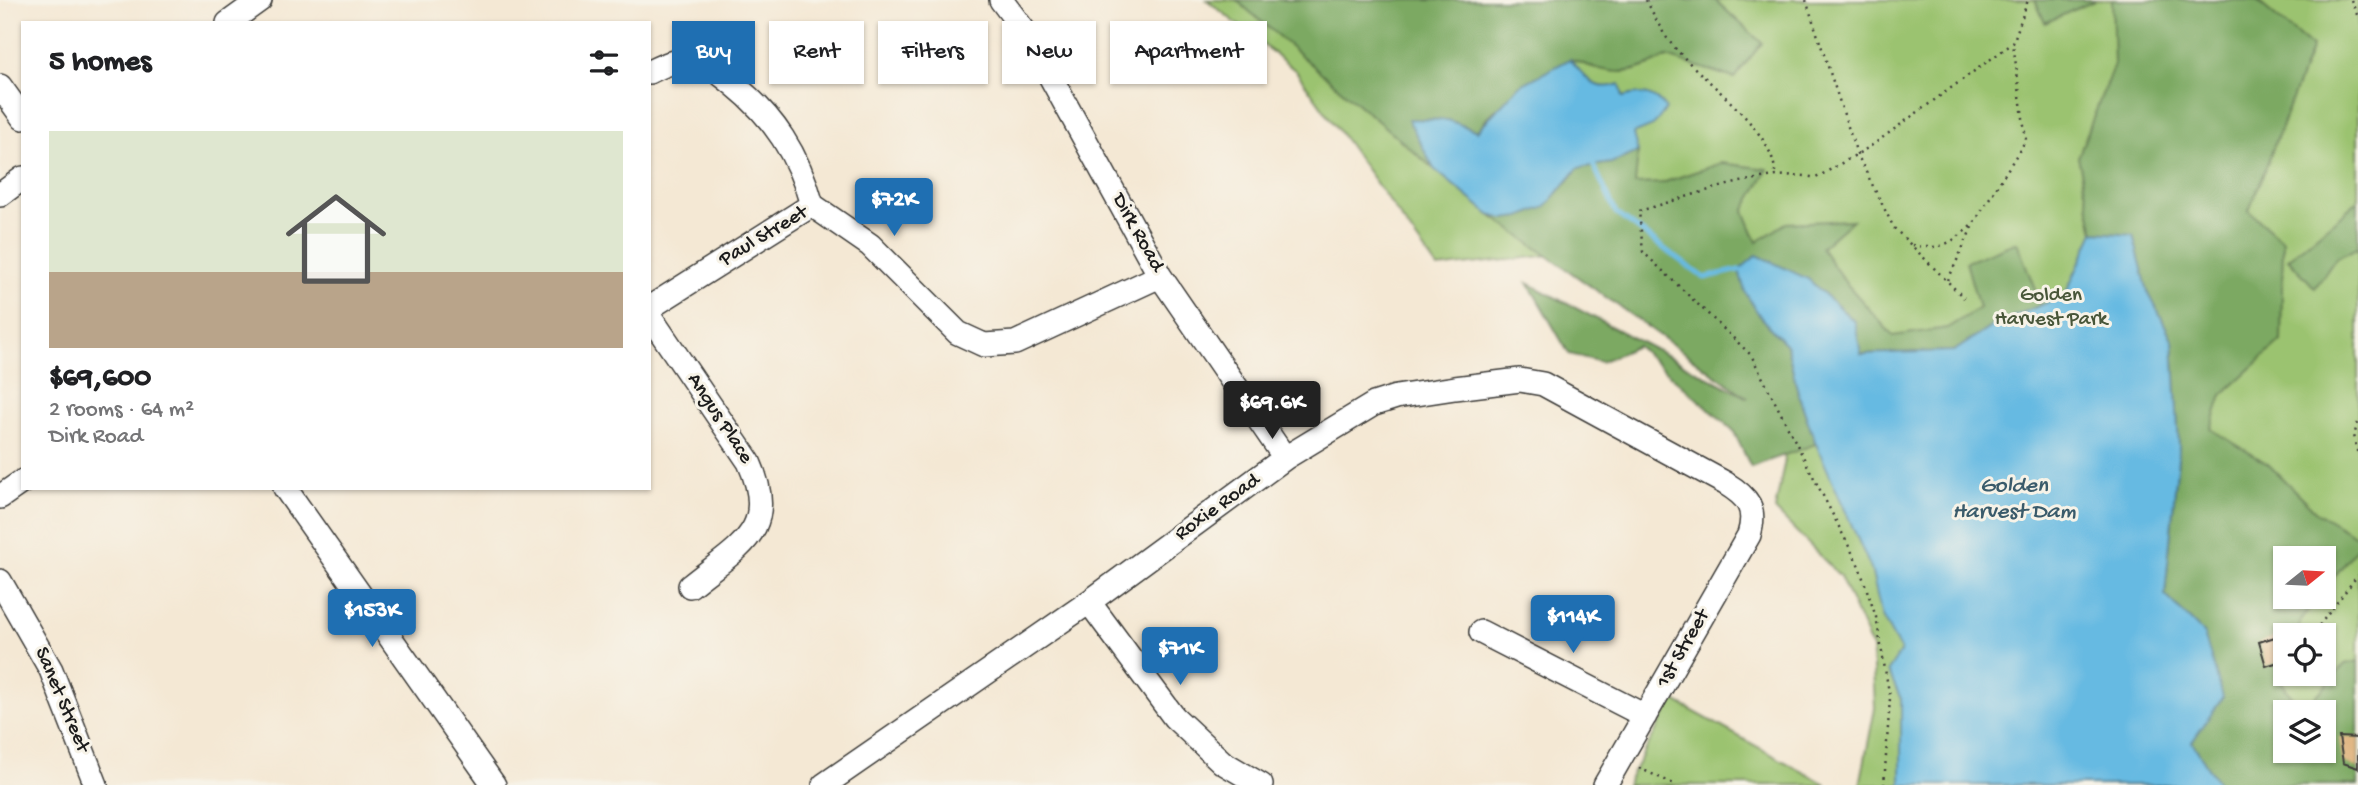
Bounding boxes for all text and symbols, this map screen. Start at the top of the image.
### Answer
chip: Buy [672,21,755,84]
chip: Rent [769,21,864,84]
chip: Filters [878,21,988,84]
chip: New [1002,21,1096,84]
chip: Apartment [1110,21,1267,84]
icon: filters [585,44,623,82]
text: 5 homes [49,46,151,81]
icon: home [273,176,399,302]
pin: $72K [853,178,935,238]
text: $72K [871,187,917,214]
street label: Dirk Road [1104,188,1170,278]
street label: Paul Street [714,200,815,274]
park label: Golden Harvest Park [1995,284,2110,333]
text: $69,600 [49,362,151,397]
street label: Angus Place [681,369,758,470]
pin: $69.6K [1215,382,1329,441]
text: $69.6K [1239,390,1305,417]
text: 2 rooms · 64 m² [49,397,194,424]
text: Dirk Road [49,424,143,451]
street label: Roxie Road [1171,468,1267,547]
water label: Golden Harvest Dam [1952,473,2076,526]
north arrow [2273,546,2336,609]
map controls [2273,546,2336,763]
pin: $153K [323,590,421,649]
pin: $114K [1524,596,1622,655]
text: $153K [344,598,400,625]
text: $114K [1547,604,1599,631]
street label: 1st Street [1651,604,1717,693]
button: locate [2273,623,2336,686]
pin: $71K [1139,628,1221,687]
text: $71K [1158,636,1202,663]
street label: Sanet Street [28,644,95,759]
button: layers [2273,700,2336,763]

